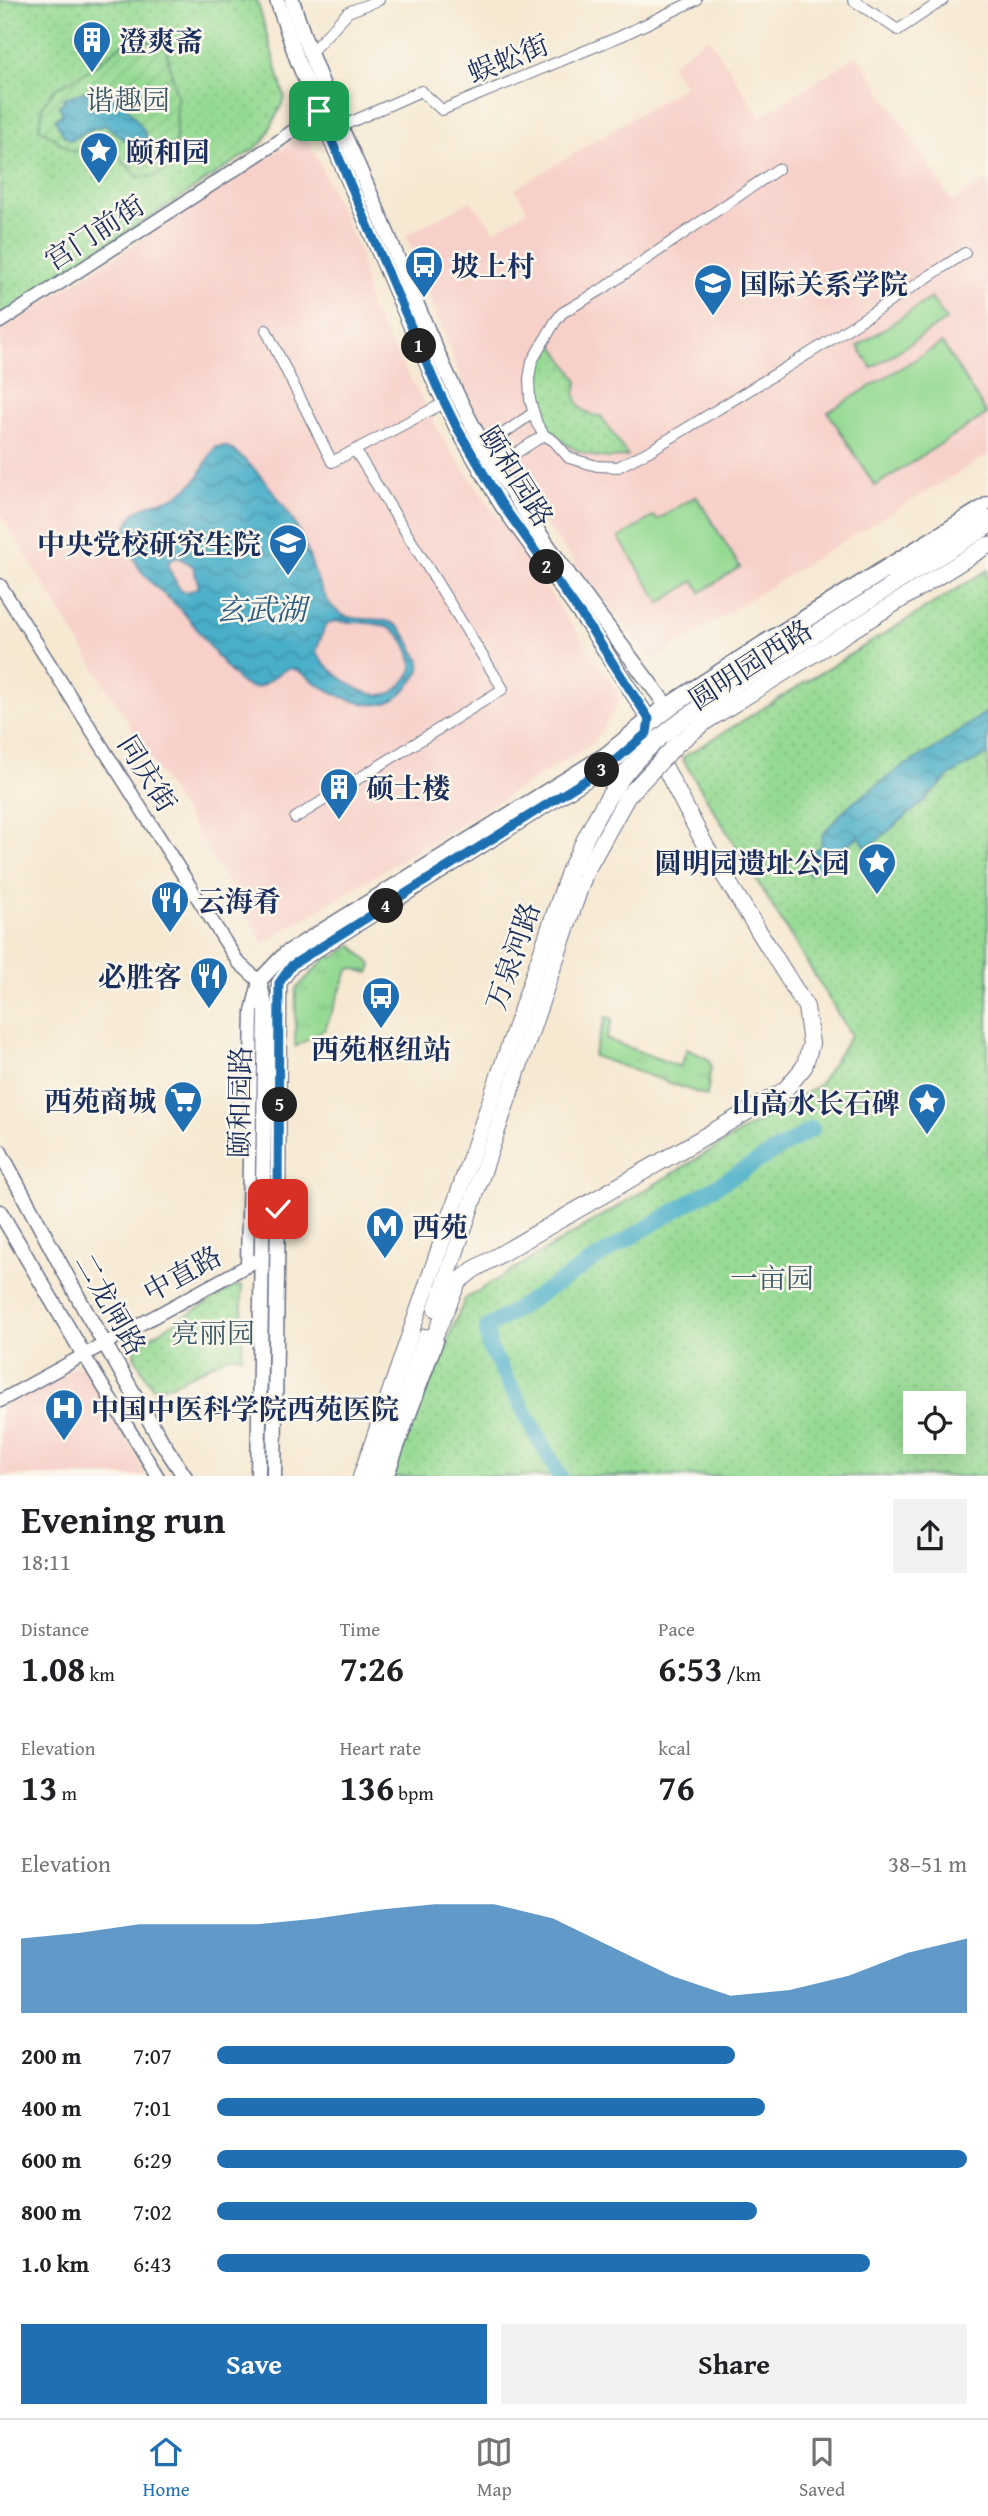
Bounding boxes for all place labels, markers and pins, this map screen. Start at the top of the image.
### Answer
building icon: 澄爽斋 [71,19,113,74]
place label: 澄爽斋 [119,20,203,61]
pin [289,81,349,141]
place icon: 颐和园 [78,130,120,185]
place label: 颐和园 [126,131,210,172]
bus stop icon: 坡上村 [403,244,445,299]
place label: 坡上村 [451,245,535,286]
school or university icon: 国际关系学院 [692,262,734,317]
place label: 国际关系学院 [740,263,908,304]
pin: 1 [402,328,436,364]
school or university icon: 中央党校研究生院 [267,522,309,577]
place label: 中央党校研究生院 [37,523,261,564]
pin: 2 [530,550,564,584]
pin: 3 [584,752,620,788]
building icon: 硕士楼 [318,766,360,821]
place label: 硕士楼 [366,767,450,808]
place icon: 圆明园遗址公园 [856,841,898,896]
place label: 圆明园遗址公园 [654,842,850,883]
restaurant icon: 云海肴 [149,879,191,934]
place label: 云海肴 [197,880,281,921]
pin: 4 [368,888,404,923]
restaurant icon: 必胜客 [188,955,230,1010]
place label: 必胜客 [98,956,182,997]
bus stop icon: 西苑枢纽站 [360,975,402,1030]
place label: 西苑枢纽站 [311,1028,451,1069]
supermarket icon: 西苑商城 [162,1079,204,1134]
place label: 西苑商城 [44,1080,156,1121]
place icon: 山高水长石碑 [906,1081,948,1136]
place label: 山高水长石碑 [732,1082,900,1123]
pin: 5 [262,1088,298,1122]
pin [248,1179,308,1239]
metro station icon: 西苑 [364,1205,406,1260]
place label: 西苑 [412,1206,468,1247]
hospital icon: 中国中医科学院西苑医院 [43,1387,85,1442]
place label: 中国中医科学院西苑医院 [91,1388,399,1429]

